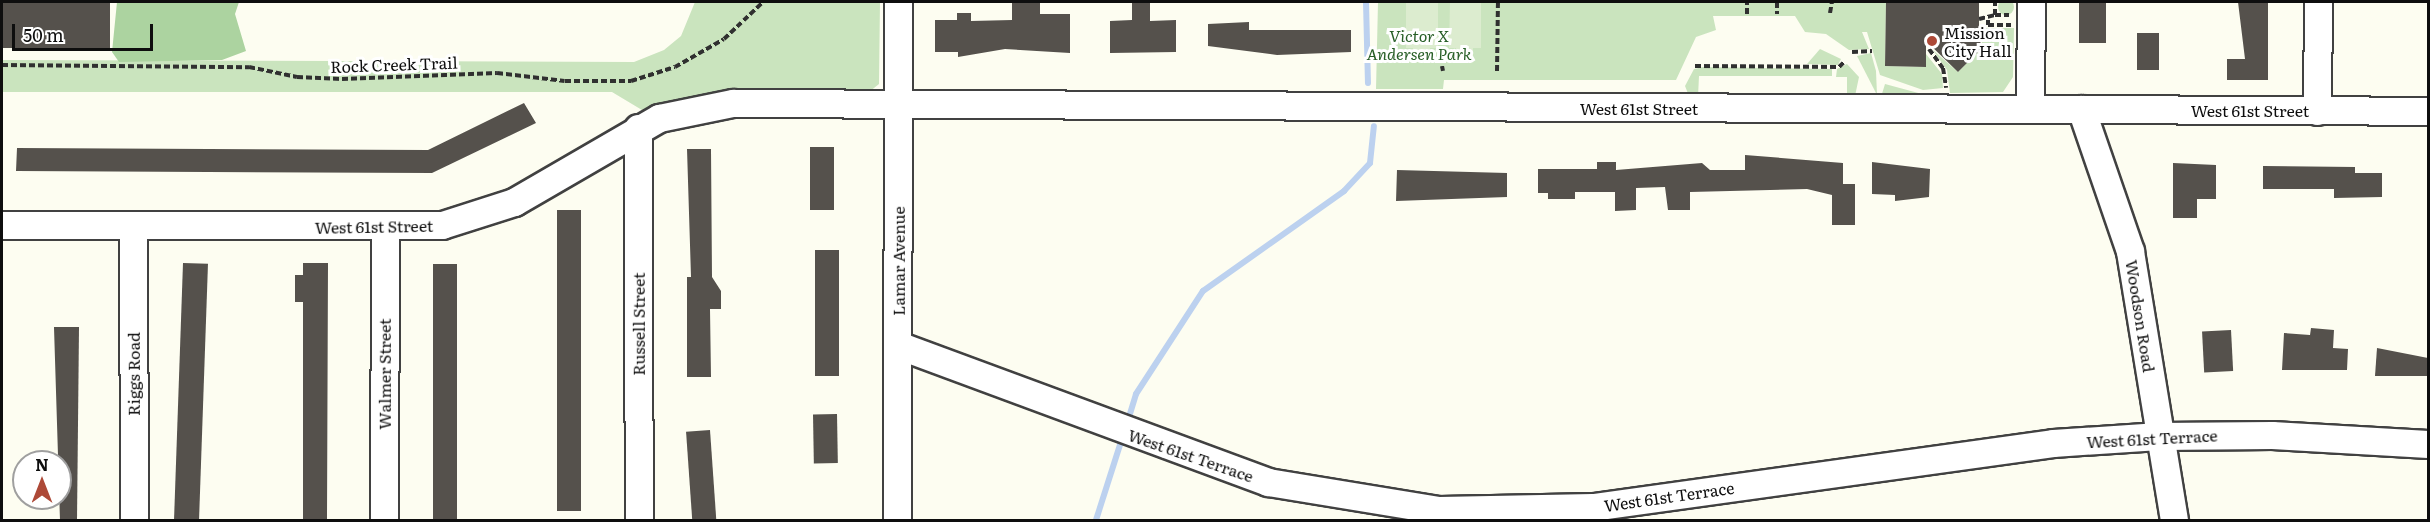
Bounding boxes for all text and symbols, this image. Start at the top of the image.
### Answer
scale bar [15,12,156,50]
text: 50 m [23,21,64,48]
place label: Mission City Hall [1944,22,2012,60]
park label: Victor X Andersen Park [1366,25,1472,63]
marker: Mission City Hall [1925,34,1939,48]
street label: Rock Creek Trail [330,52,458,76]
street label: West 61st Street [1580,98,1698,118]
street label: West 61st Street [2191,100,2309,120]
street label: Lamar Avenue [888,206,908,316]
street label: West 61st Street [315,215,433,237]
street label: Woodson Road [2123,258,2159,374]
street label: Russell Street [628,272,648,376]
street label: Walmer Street [374,318,394,430]
street label: Riggs Road [123,332,143,416]
street label: West 61st Terrace [1126,425,1256,485]
street label: West 61st Terrace [2086,425,2218,451]
north arrow [12,450,72,510]
text: N [35,452,49,476]
street label: West 61st Terrace [1603,477,1735,515]

